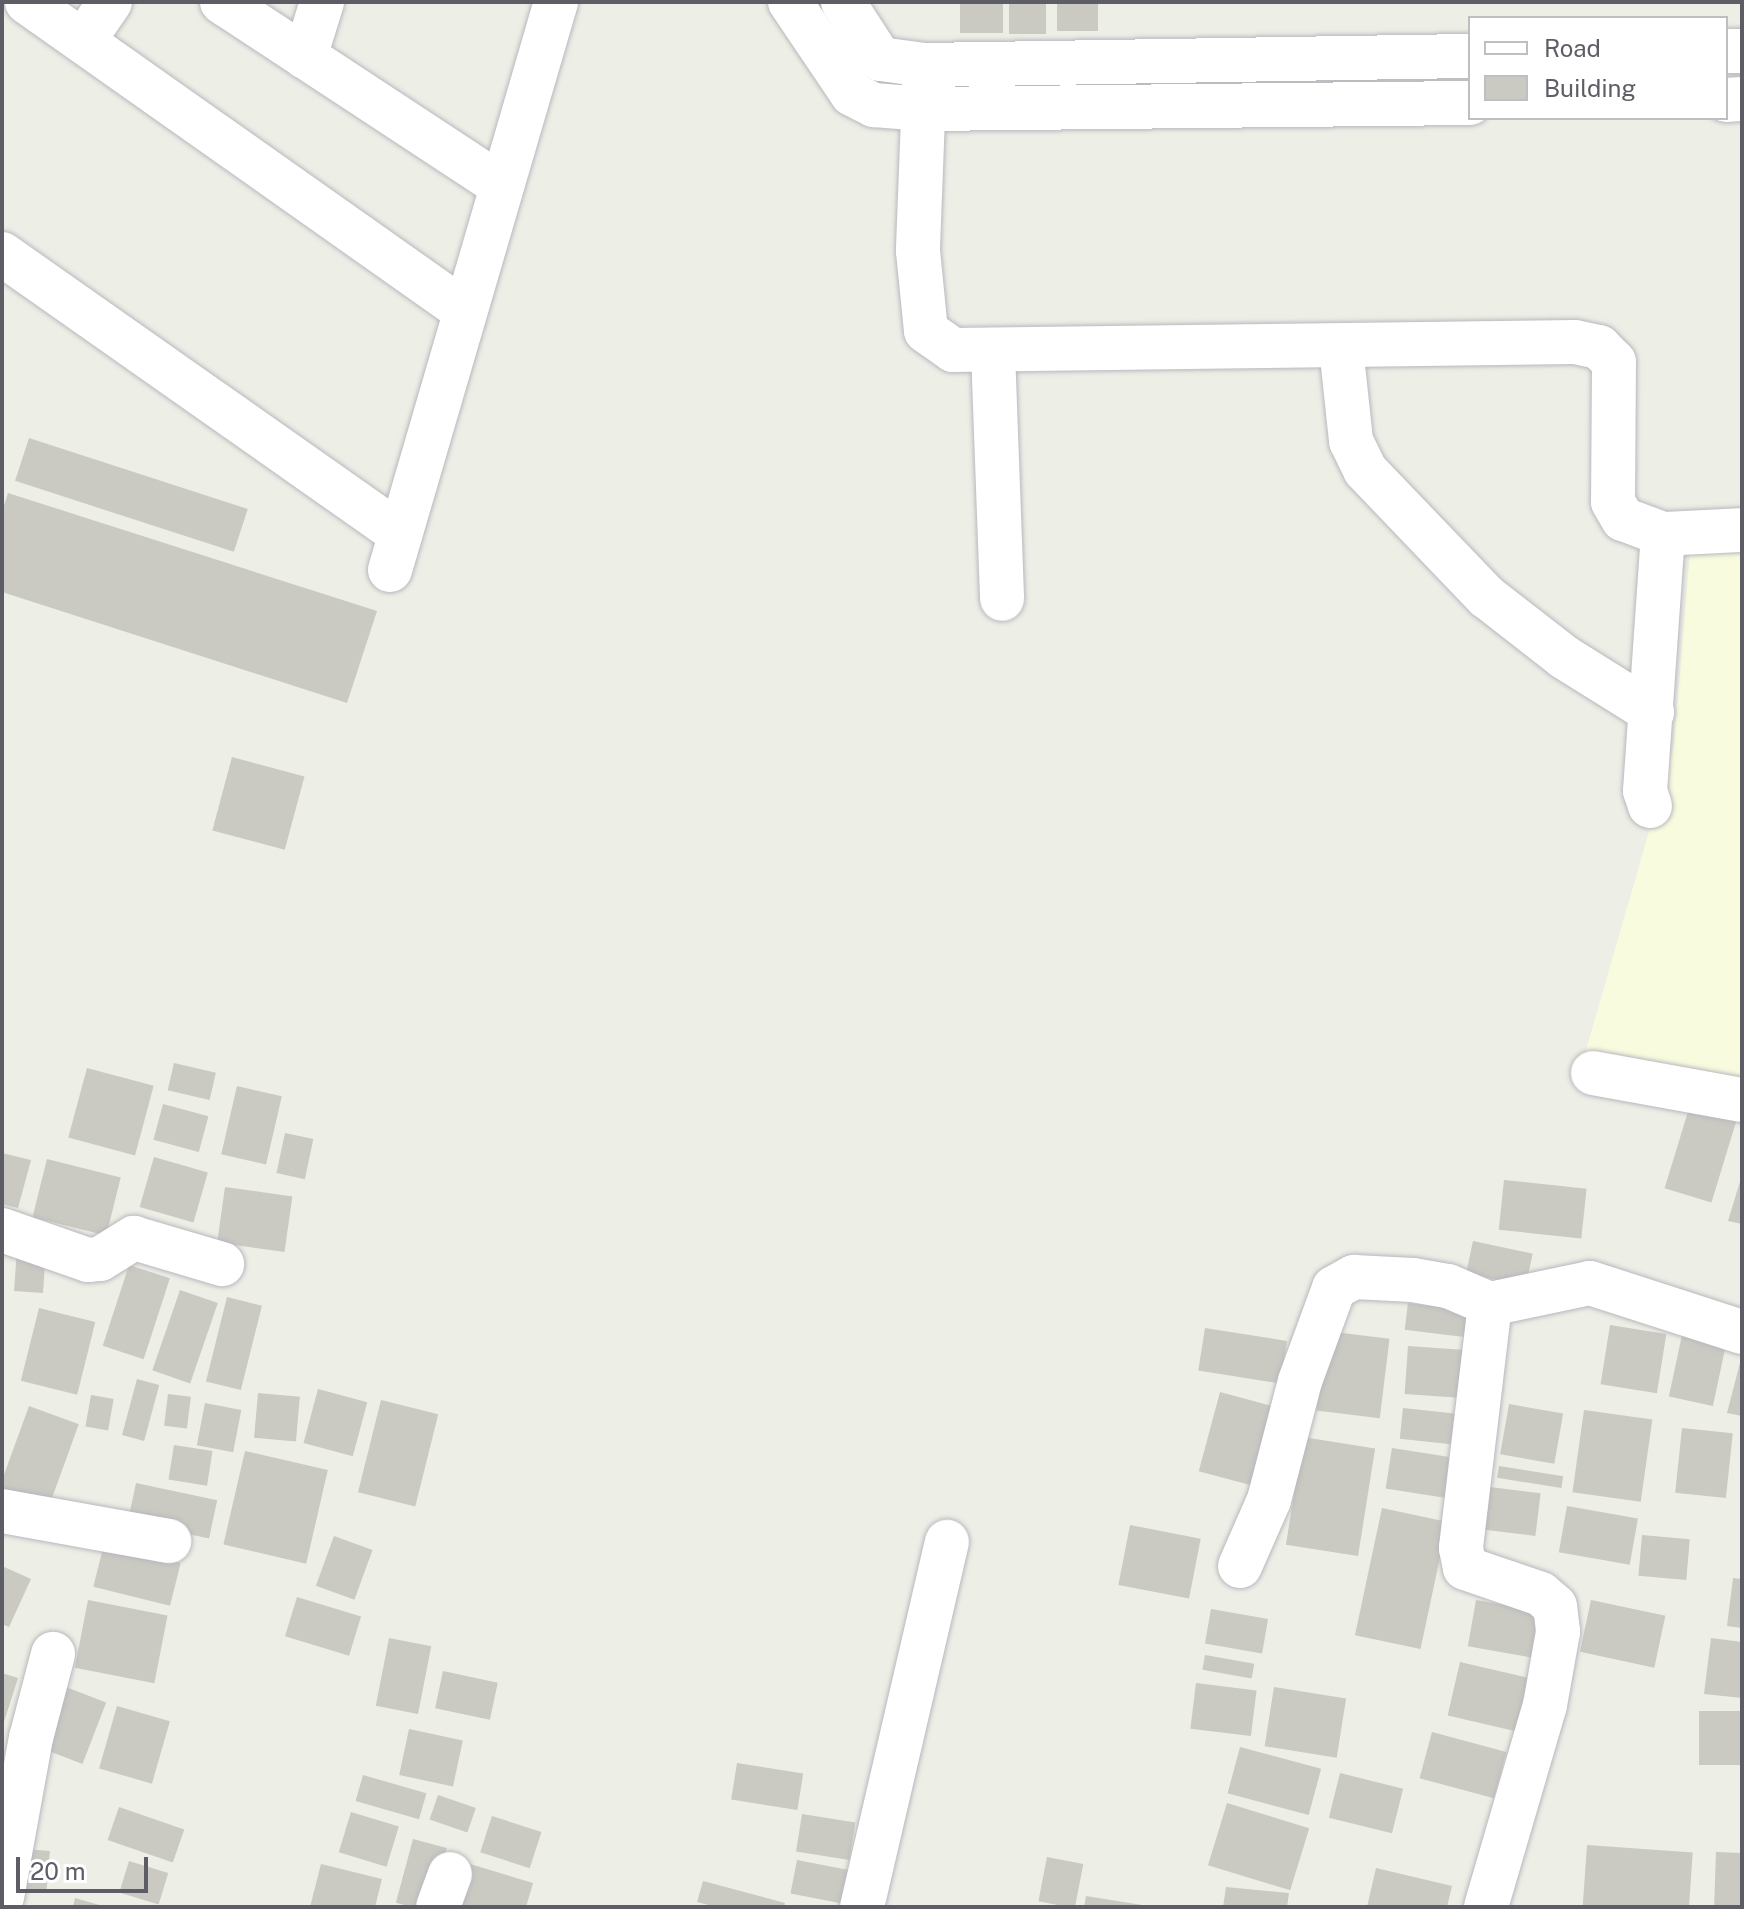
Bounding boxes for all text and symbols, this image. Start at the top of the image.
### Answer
legend [1468,16,1728,120]
text: Road [1544,34,1601,62]
text: Building [1544,74,1636,102]
scale bar [20,1841,152,1891]
text: 20 m [30,1857,86,1885]

